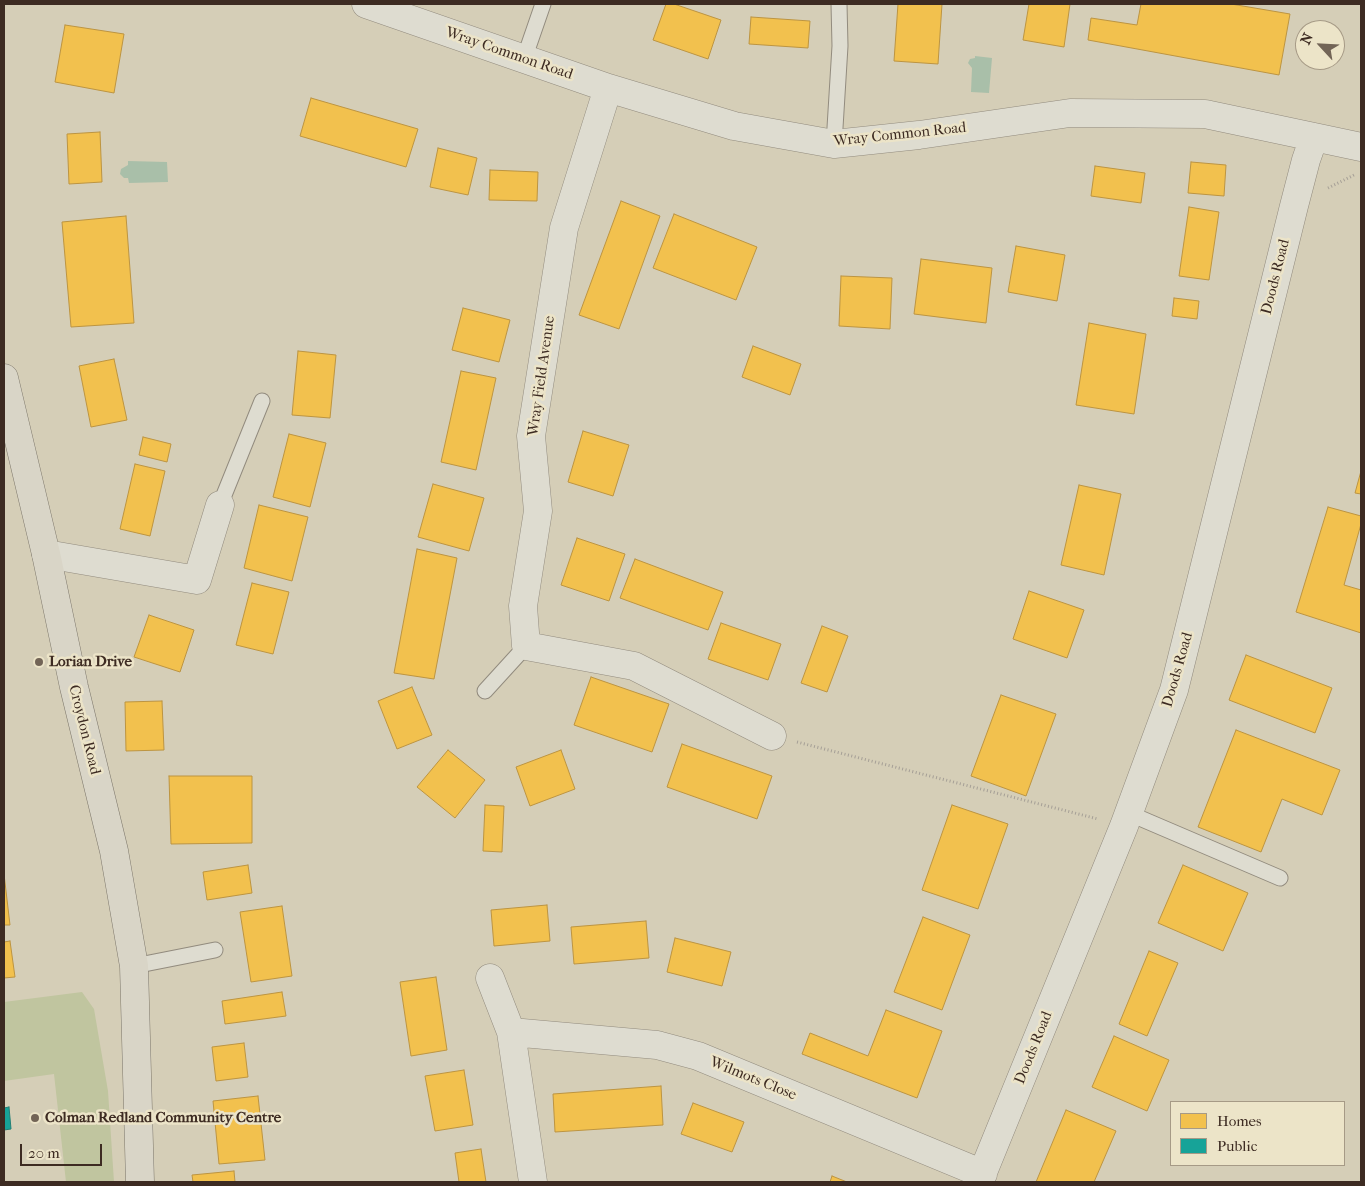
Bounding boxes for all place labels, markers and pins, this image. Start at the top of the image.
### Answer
place label: Lorian Drive [49,653,132,671]
marker: Lorian Drive [33,656,45,668]
place label: Colman Redland Community Centre [45,1109,281,1127]
marker: Colman Redland Community Centre [29,1112,41,1124]

